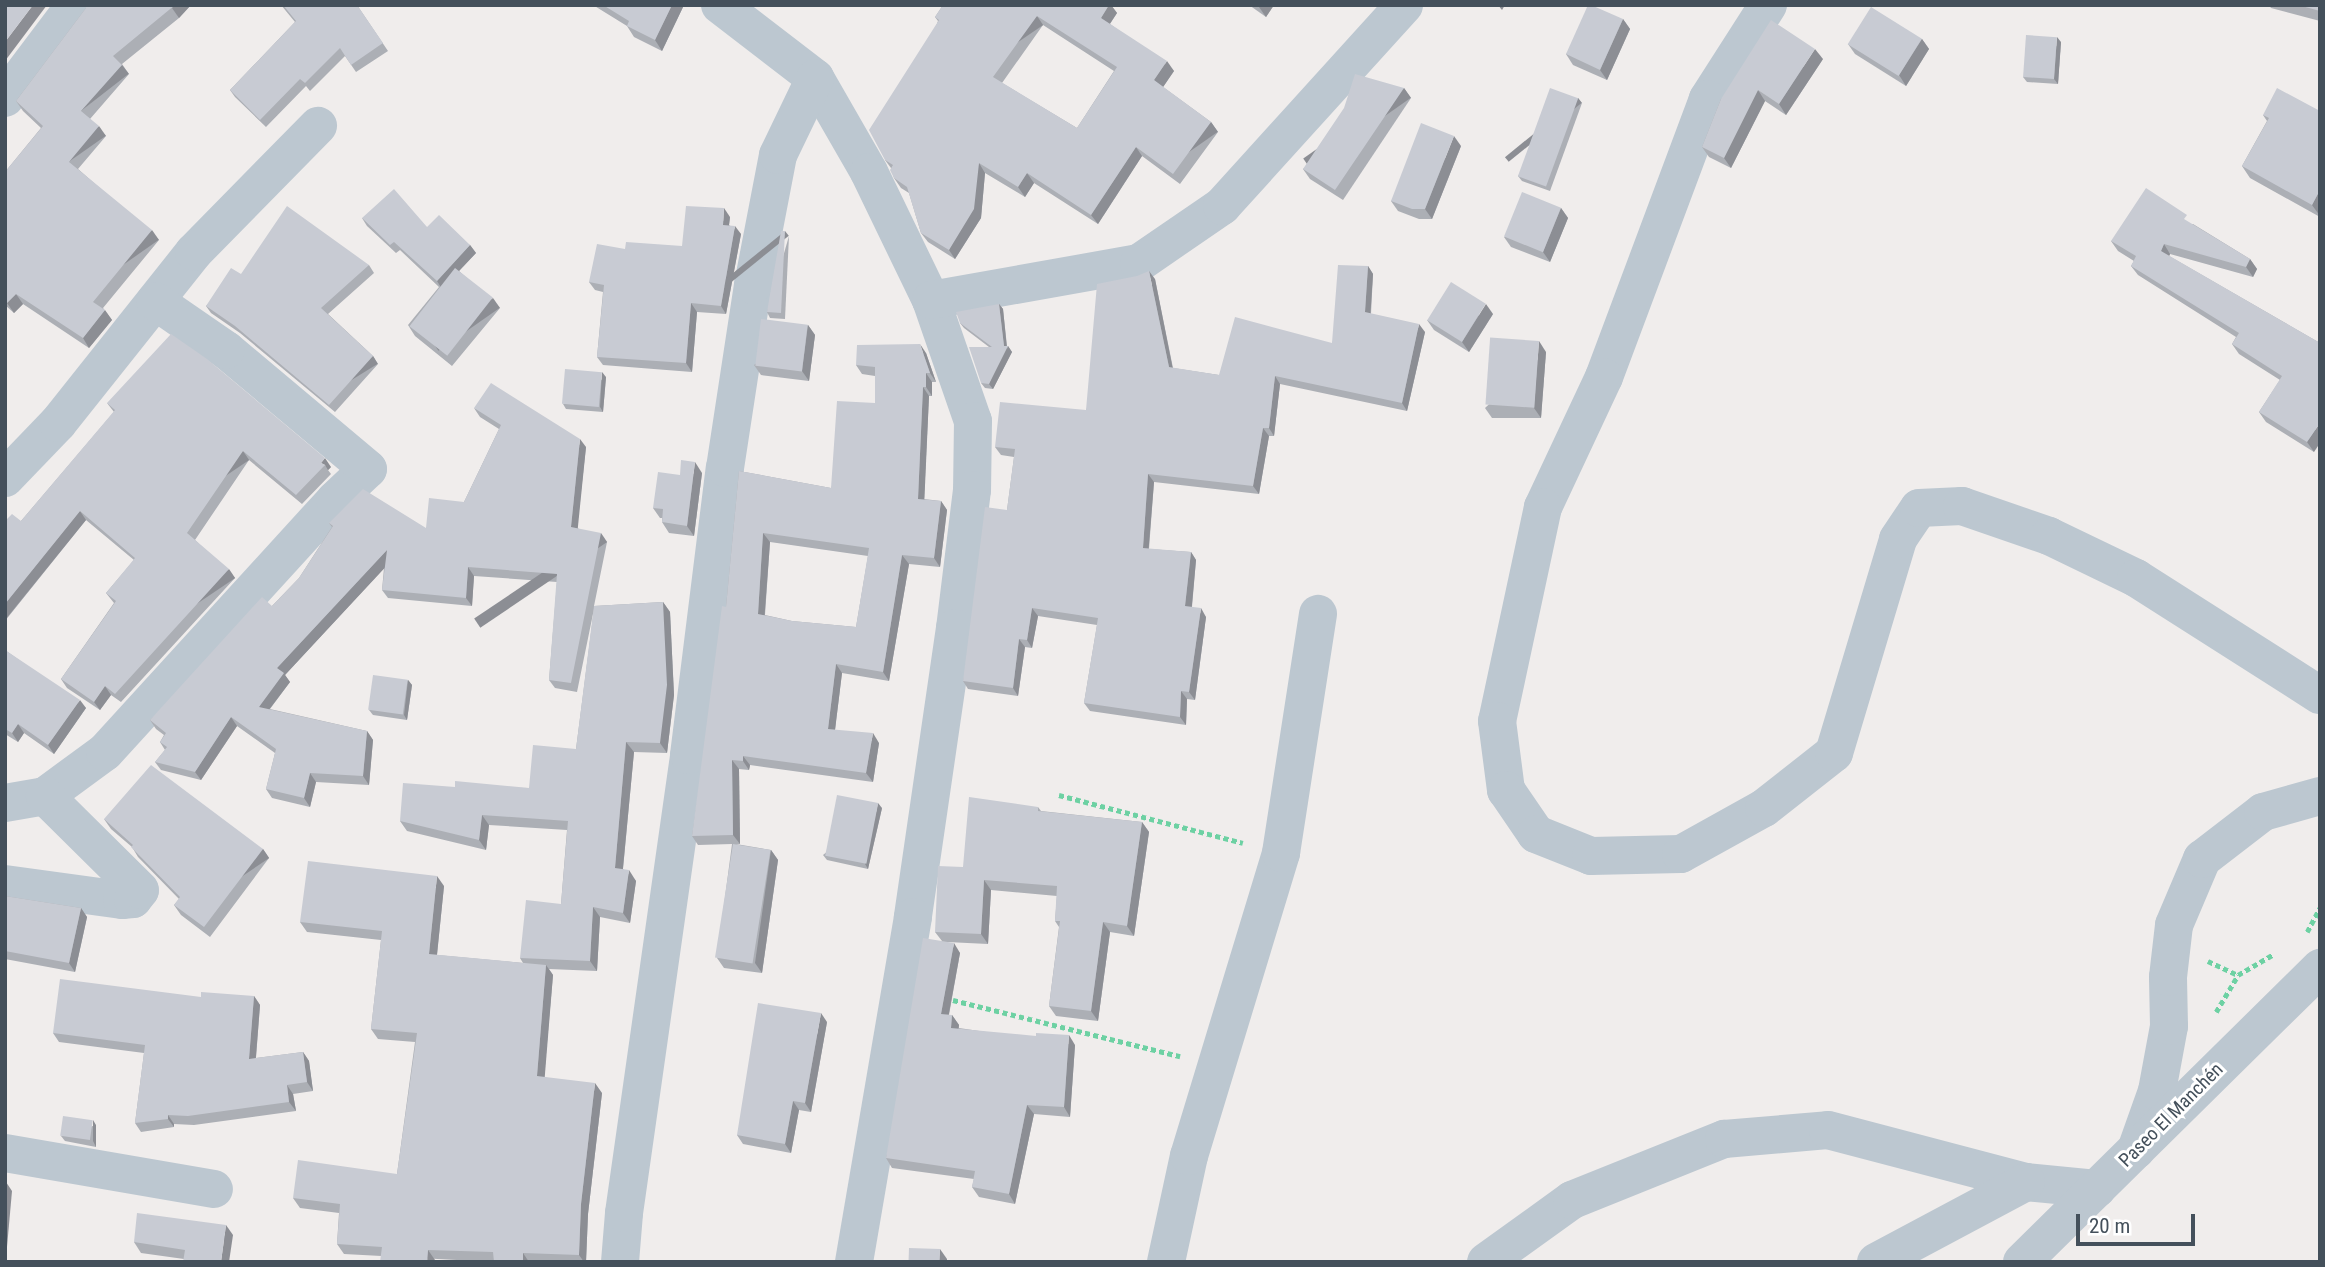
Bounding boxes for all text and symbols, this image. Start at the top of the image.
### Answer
street label: Paseo El Manchén [2114,1058,2228,1172]
scale bar [2080,1200,2199,1244]
text: 20 m [2089,1214,2130,1238]

